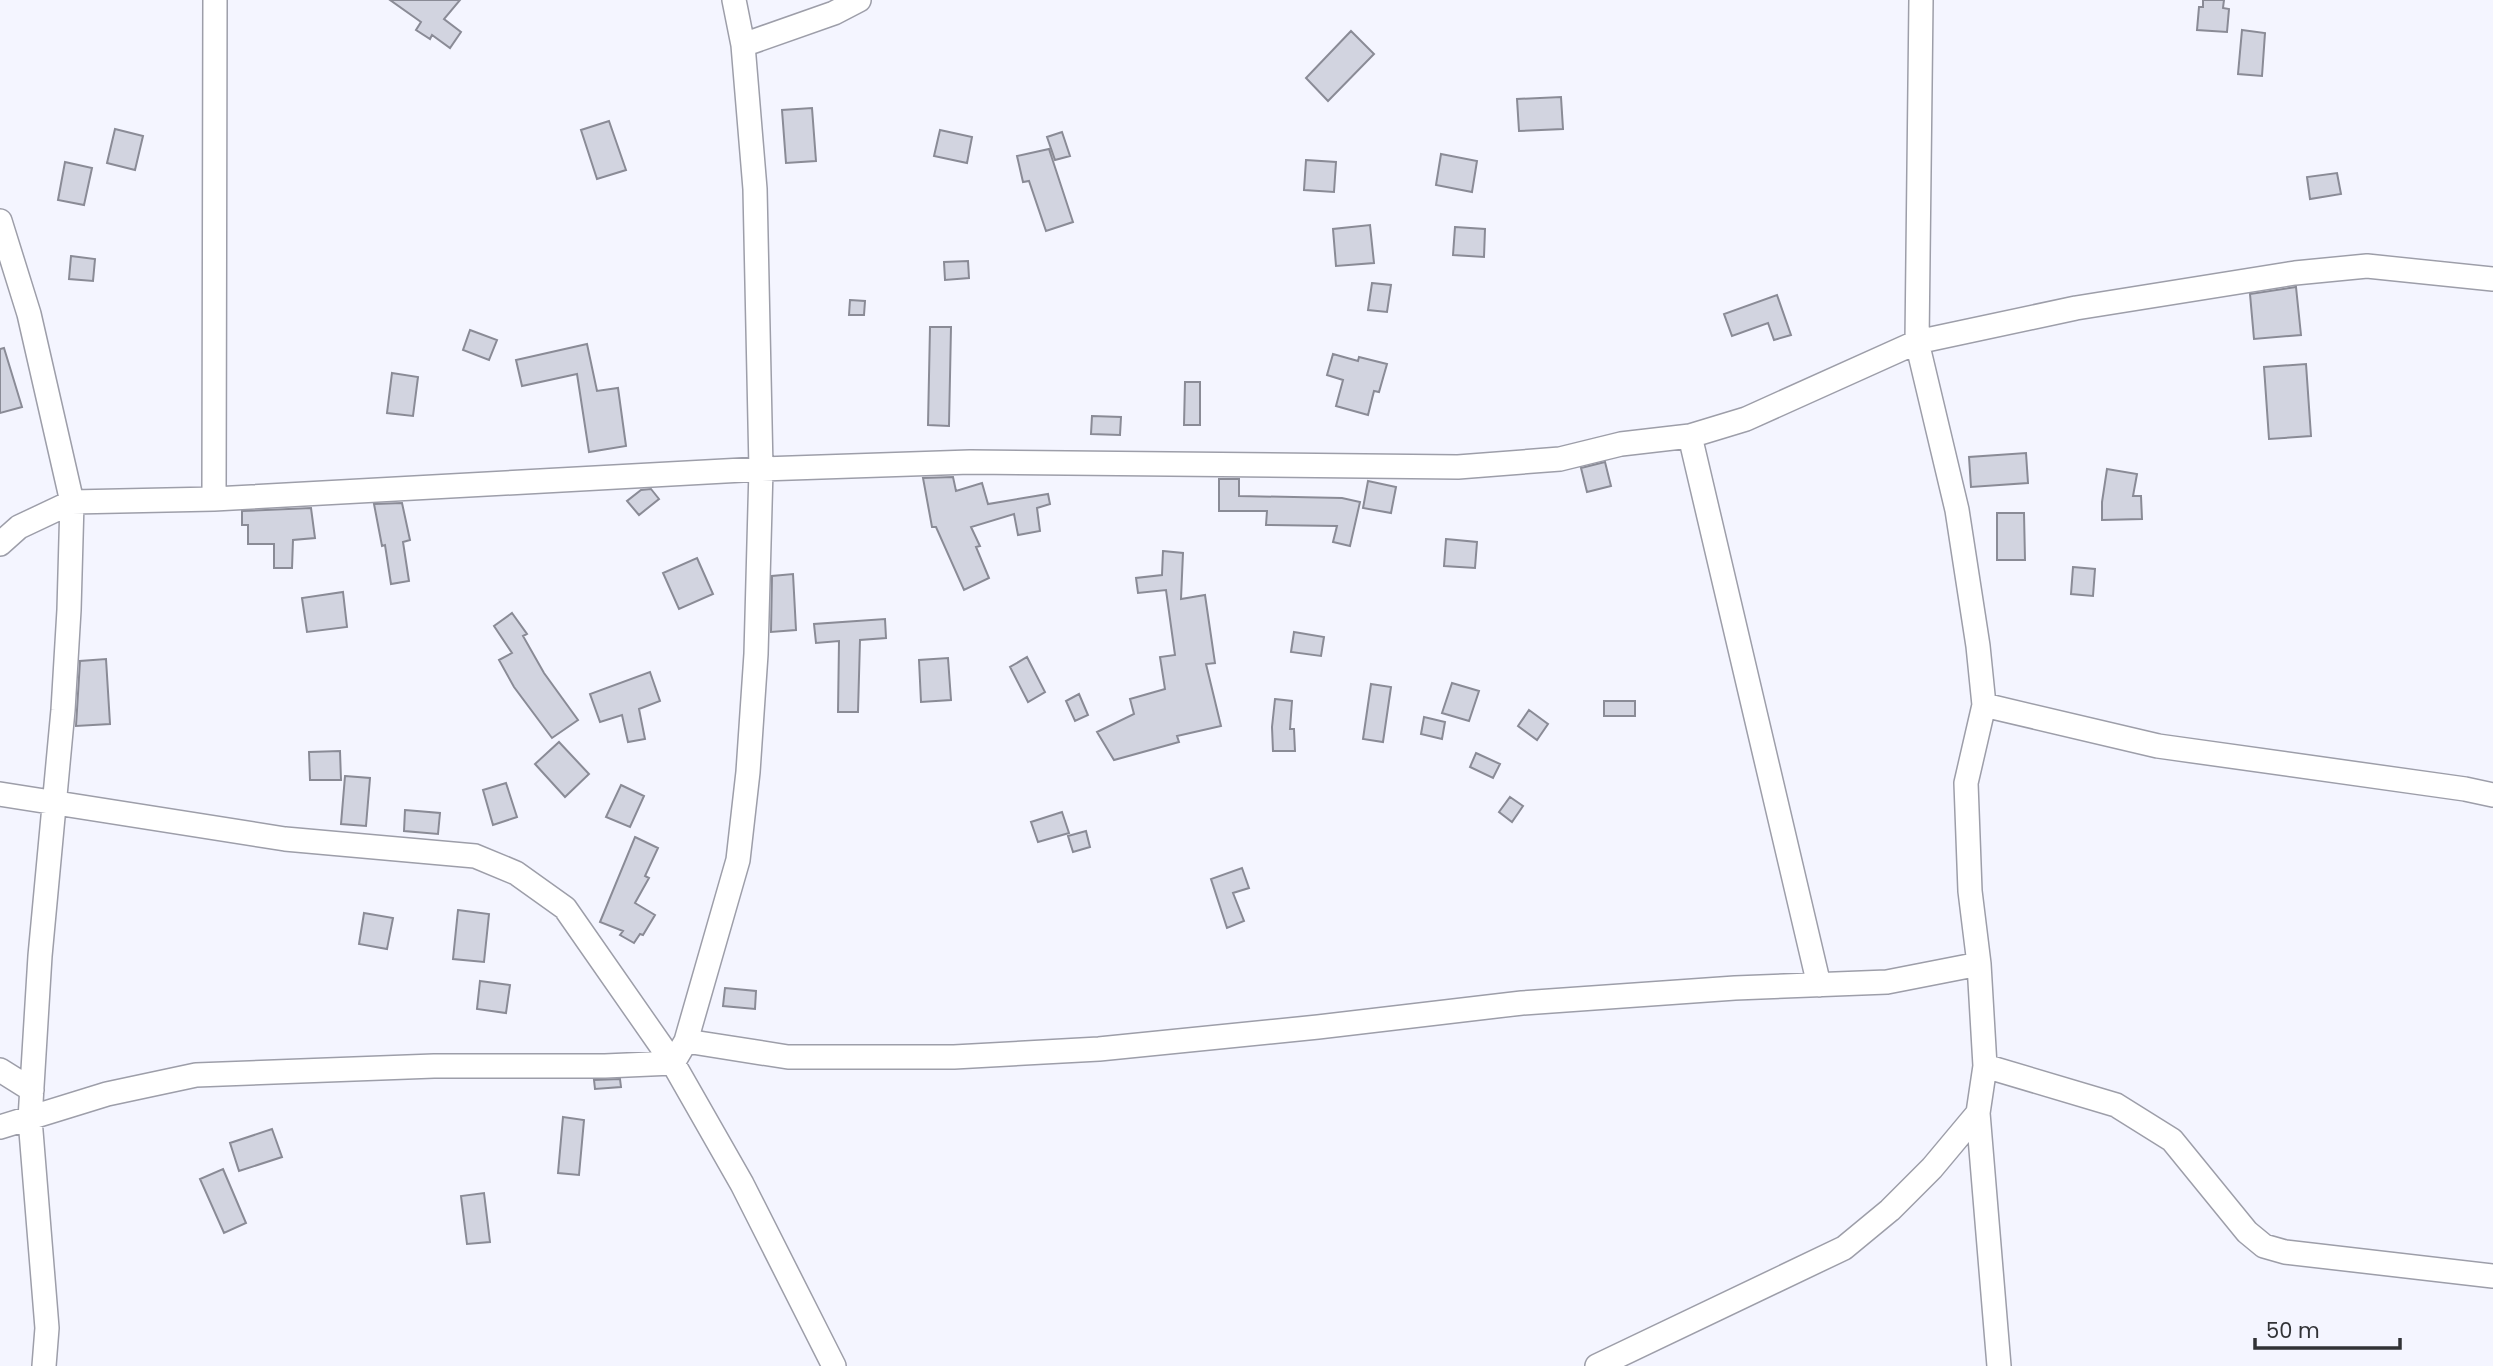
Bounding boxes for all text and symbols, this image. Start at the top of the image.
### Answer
scale bar [2255,1306,2400,1350]
text: 50 m [2266,1316,2320,1345]

